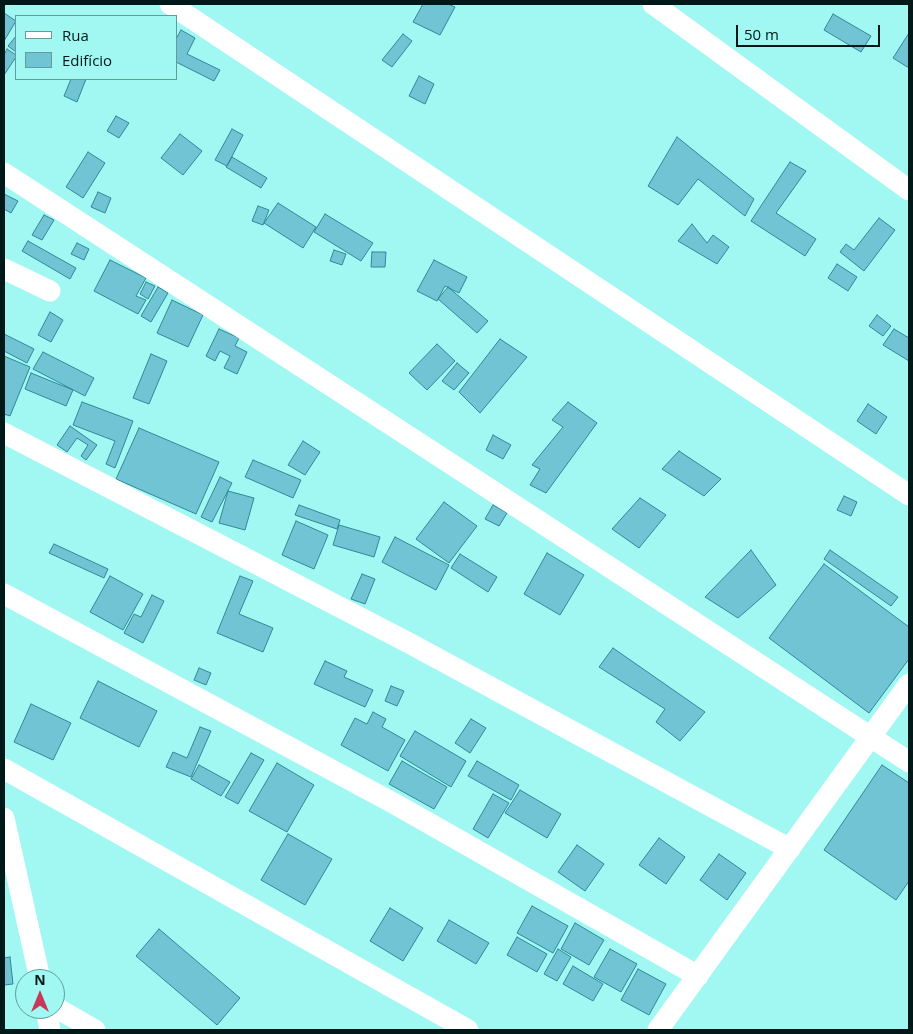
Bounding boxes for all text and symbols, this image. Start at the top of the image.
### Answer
legend [15,15,178,80]
scale bar [738,15,882,47]
text: 50 m [744,24,779,44]
text: Rua [62,25,89,45]
text: Edifício [62,50,112,70]
north arrow [15,969,65,1019]
text: N [34,970,46,989]

